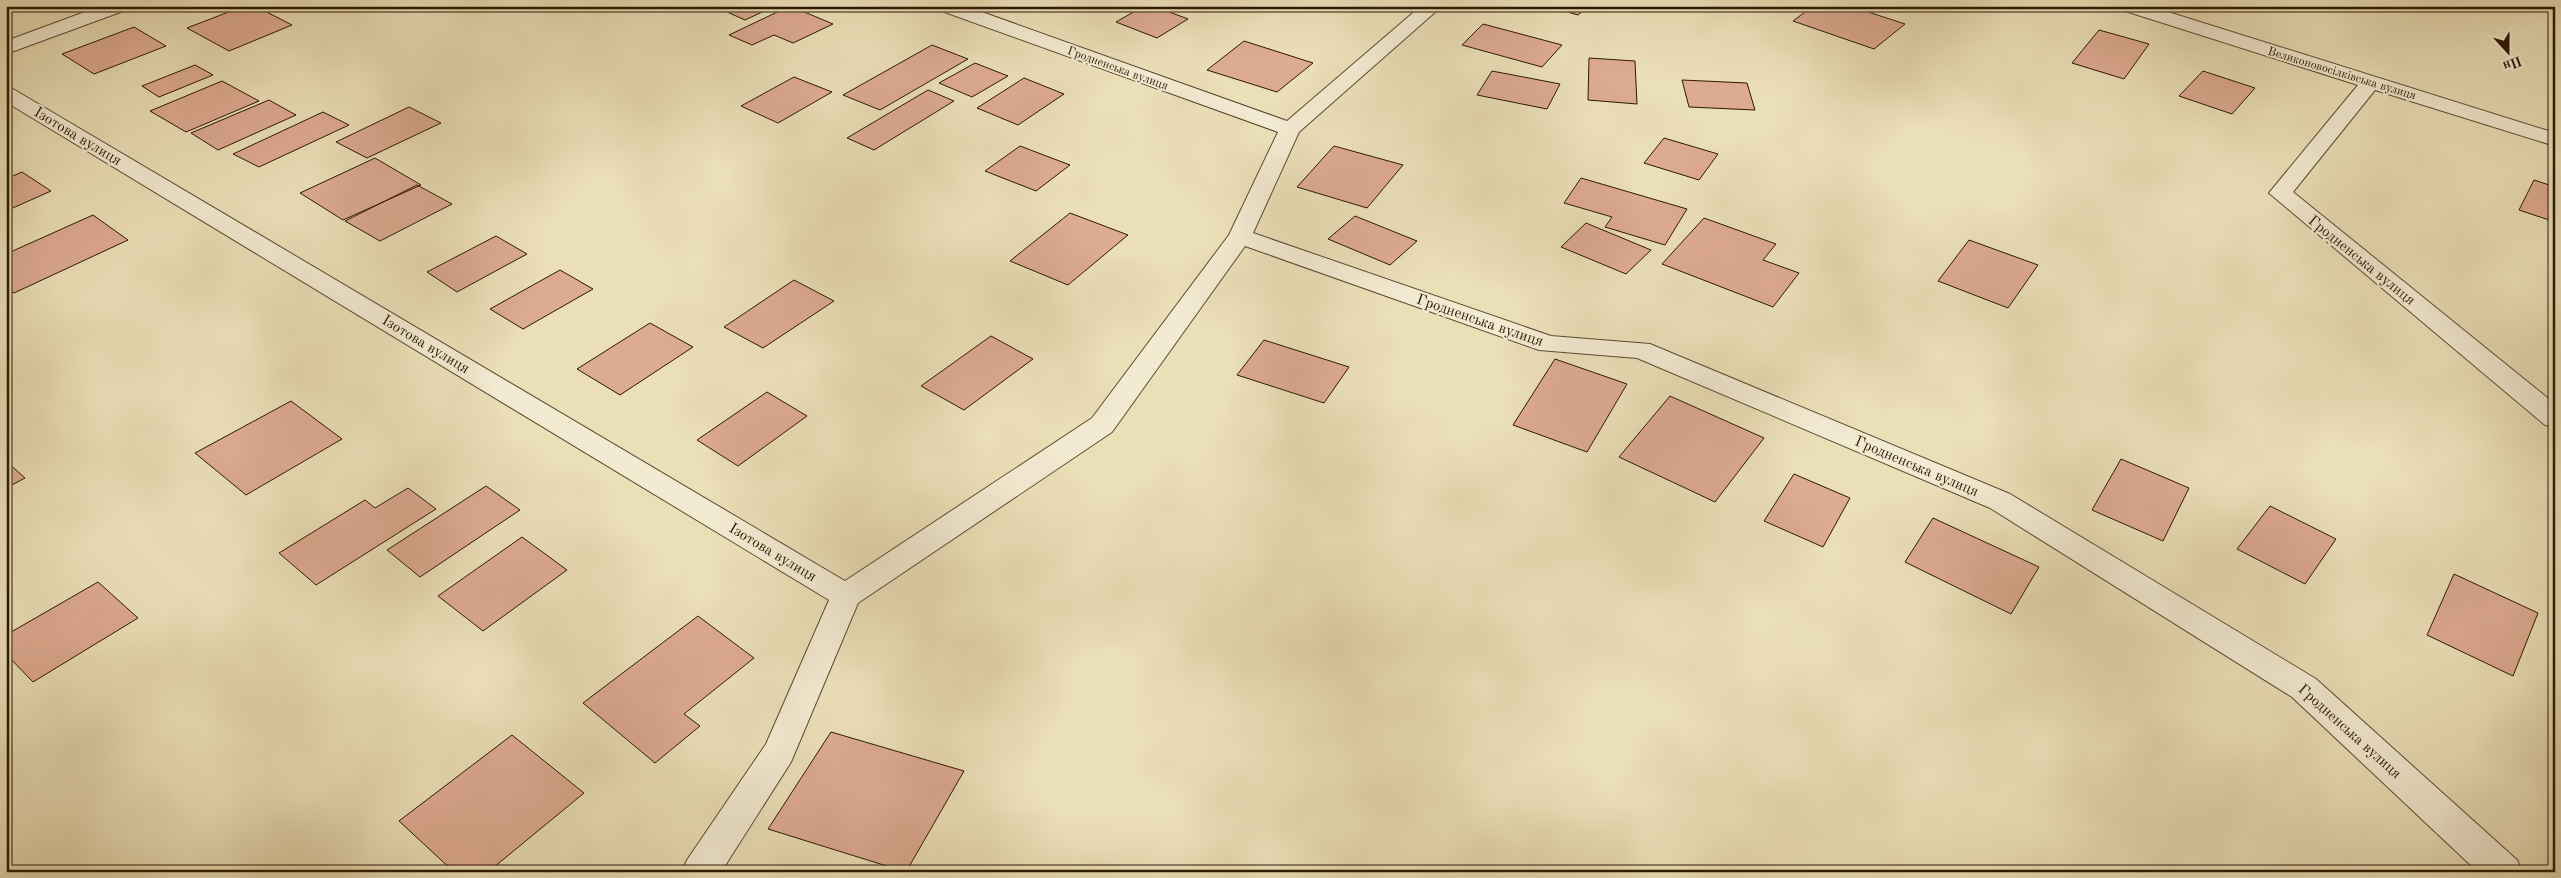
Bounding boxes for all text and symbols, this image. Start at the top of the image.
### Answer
north arrow [2484,28,2534,78]
street label: Гродненська вулиця [1066,45,1170,93]
street label: Великоновосілківська вулиця [2266,45,2418,102]
text: Пн [2501,53,2524,73]
street label: Ізотова вулиця [31,105,124,169]
street label: Гродненська вулиця [2305,213,2418,309]
street label: Гродненська вулиця [1414,293,1545,350]
street label: Ізотова вулиця [379,313,472,377]
street label: Гродненська вулиця [1852,434,1981,500]
street label: Ізотова вулиця [726,521,819,585]
street label: Гродненська вулиця [2295,682,2404,782]

